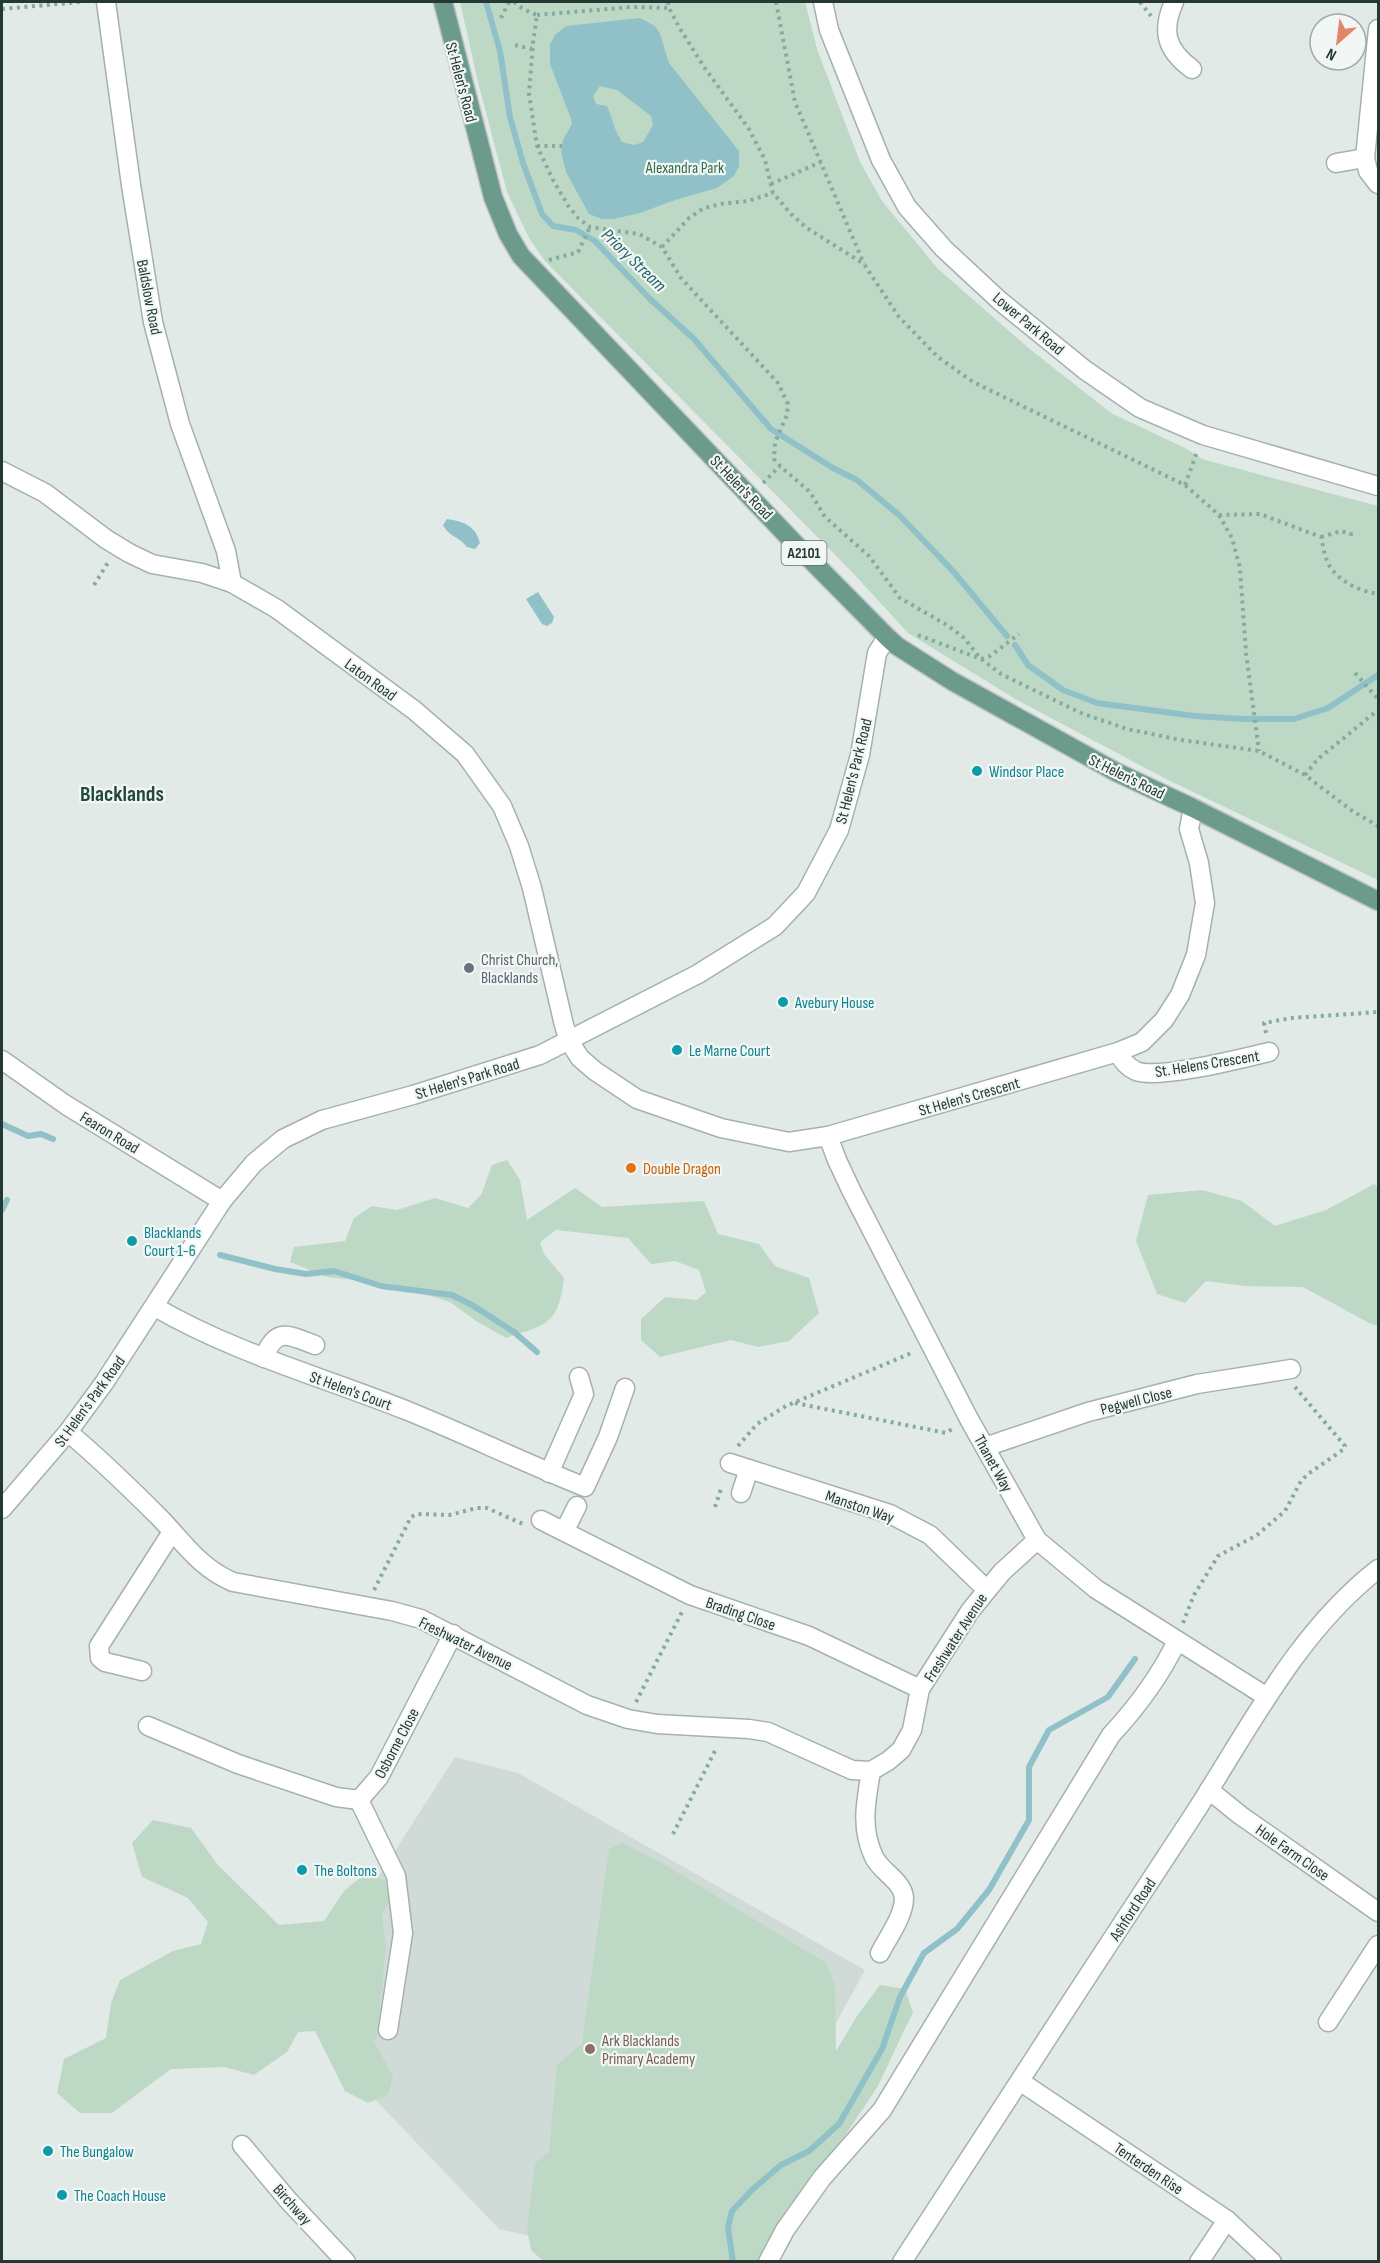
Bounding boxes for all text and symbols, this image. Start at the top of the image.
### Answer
north arrow [1308,12,1368,72]
street label: St Helen's Road [441,40,480,124]
text: N [1323,44,1340,64]
park label: Alexandra Park [645,159,724,178]
water label: Priory Stream [597,225,670,296]
street label: Baldslow Road [132,258,165,337]
street label: Lower Park Road [988,289,1068,360]
street label: St Helen's Road [706,452,776,524]
road number: A2101 [782,541,826,565]
street label: Laton Road [340,655,400,705]
street label: St Helen's Park Road [832,717,877,826]
street label: St Helen's Road [1085,751,1167,804]
place label: Windsor Place [989,763,1064,782]
marker: Windsor Place [970,764,984,778]
district label: Blacklands [80,781,164,808]
place label: Christ Church, Blacklands [481,951,558,988]
marker: Christ Church, Blacklands [462,961,476,975]
place label: Avebury House [794,994,875,1013]
marker: Avebury House [776,995,790,1009]
place label: Le Marne Court [689,1042,771,1061]
marker: Le Marne Court [670,1043,684,1057]
street label: St. Helens Crescent [1154,1047,1261,1082]
street label: St Helen's Park Road [413,1055,522,1104]
street label: St Helen's Crescent [917,1074,1022,1121]
street label: Fearon Road [76,1108,142,1158]
place label: Double Dragon [643,1160,721,1179]
marker: Double Dragon [624,1161,638,1175]
place label: Blacklands Court 1-6 [144,1224,201,1261]
marker: Blacklands Court 1-6 [125,1234,139,1248]
street label: St Helen's Park Road [51,1353,130,1451]
street label: St Helen's Court [307,1368,394,1415]
street label: Pegwell Close [1099,1383,1174,1419]
street label: Thanet Way [969,1432,1016,1496]
street label: Manston Way [823,1487,896,1528]
street label: Freshwater Avenue [921,1590,992,1686]
street label: Brading Close [703,1594,778,1635]
street label: Freshwater Avenue [415,1614,515,1675]
street label: Osborne Close [371,1705,424,1782]
street label: Hole Farm Close [1252,1821,1333,1886]
place label: The Boltons [314,1862,377,1881]
marker: The Boltons [295,1863,309,1877]
street label: Ashford Road [1106,1875,1160,1945]
place label: Ark Blacklands Primary Academy [601,2032,695,2069]
marker: Ark Blacklands Primary Academy [583,2042,597,2056]
street label: Tenterden Rise [1110,2139,1186,2199]
place label: The Bungalow [60,2143,134,2162]
marker: The Bungalow [41,2144,55,2158]
street label: Birchway [269,2181,315,2229]
place label: The Coach House [74,2187,166,2206]
marker: The Coach House [55,2188,69,2202]

